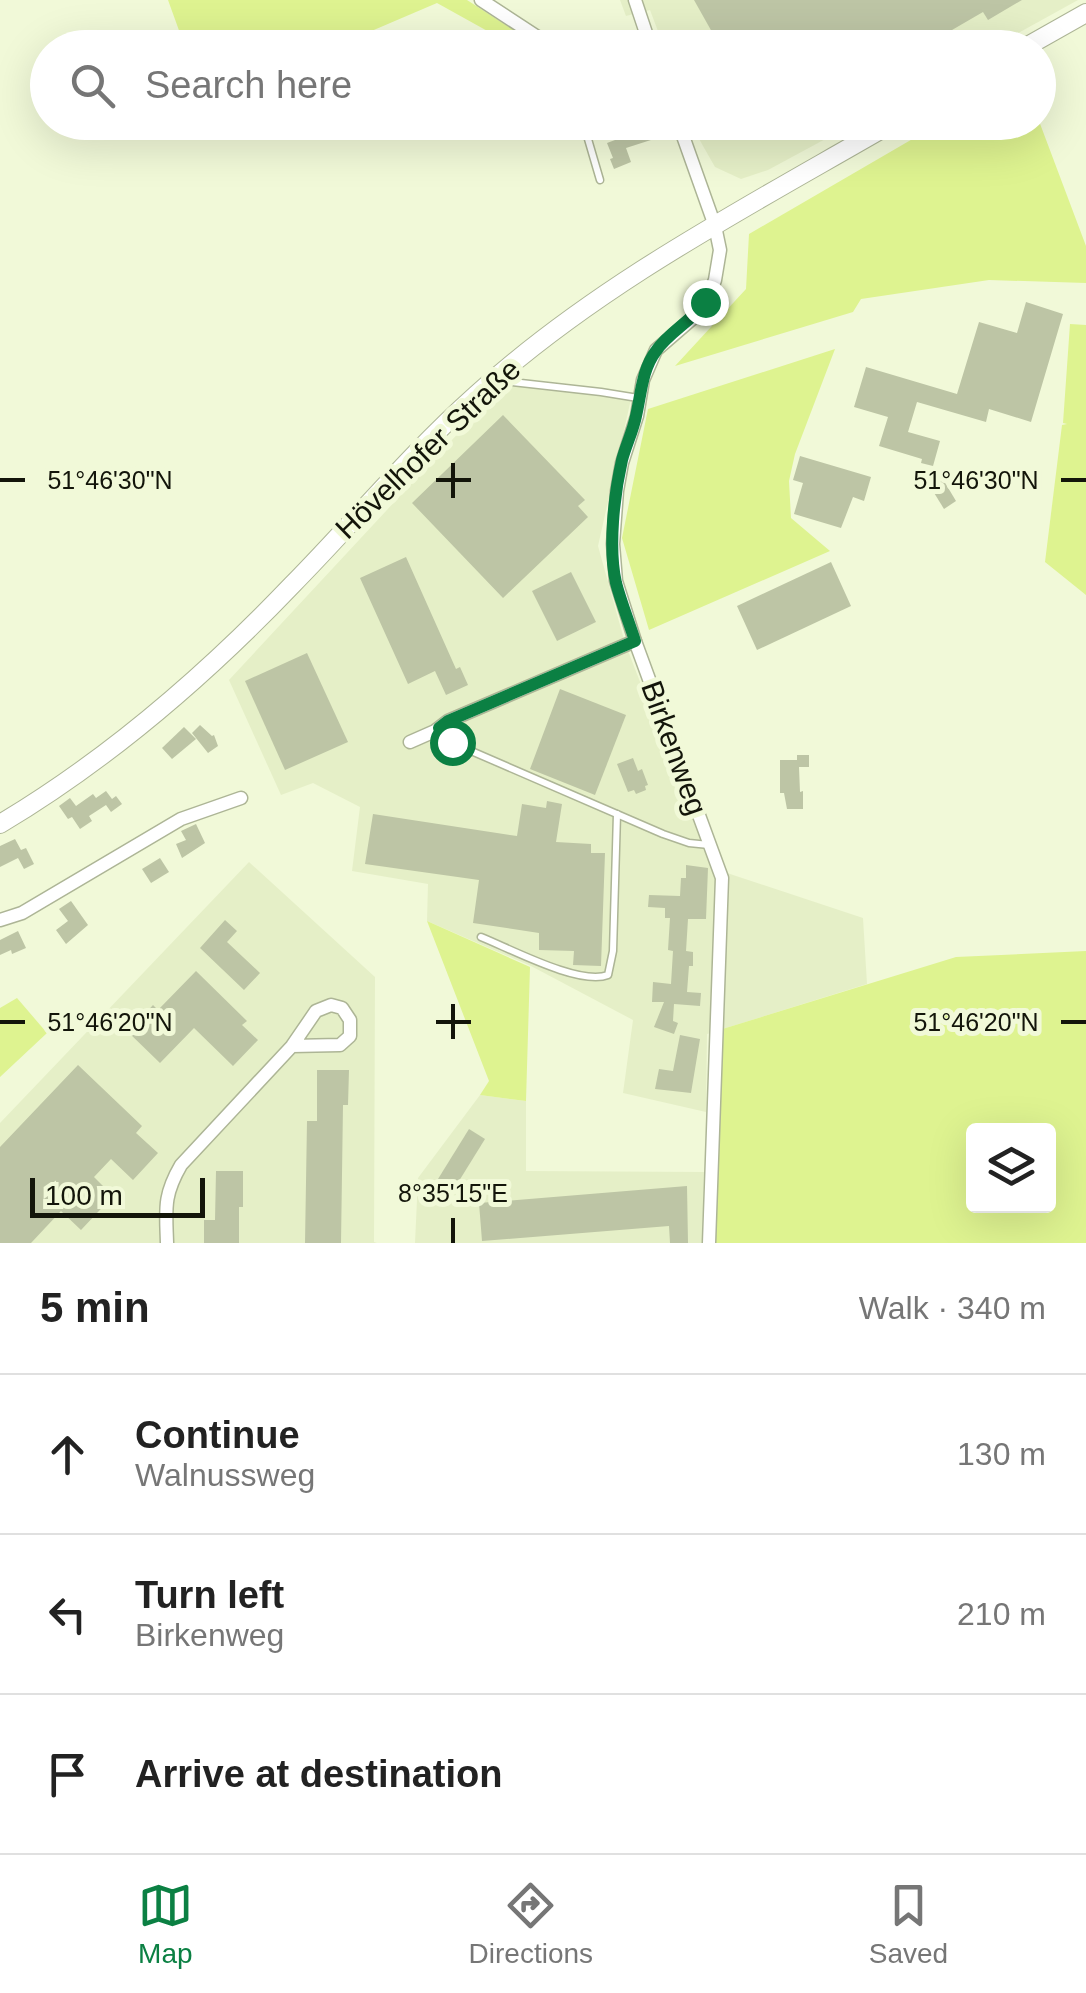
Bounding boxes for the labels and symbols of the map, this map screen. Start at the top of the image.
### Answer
route end [683,280,729,326]
street label: Hövelhofer Straße [329,352,527,545]
text: 51°46'30"N [47,466,173,494]
text: 51°46'30"N [913,466,1039,494]
street label: Birkenweg [635,676,714,819]
route start [430,720,476,766]
text: 51°46'20"N [47,1008,173,1036]
text: 51°46'20"N [913,1008,1039,1036]
scale bar [30,1173,205,1218]
text: 8°35'15"E [398,1179,508,1207]

